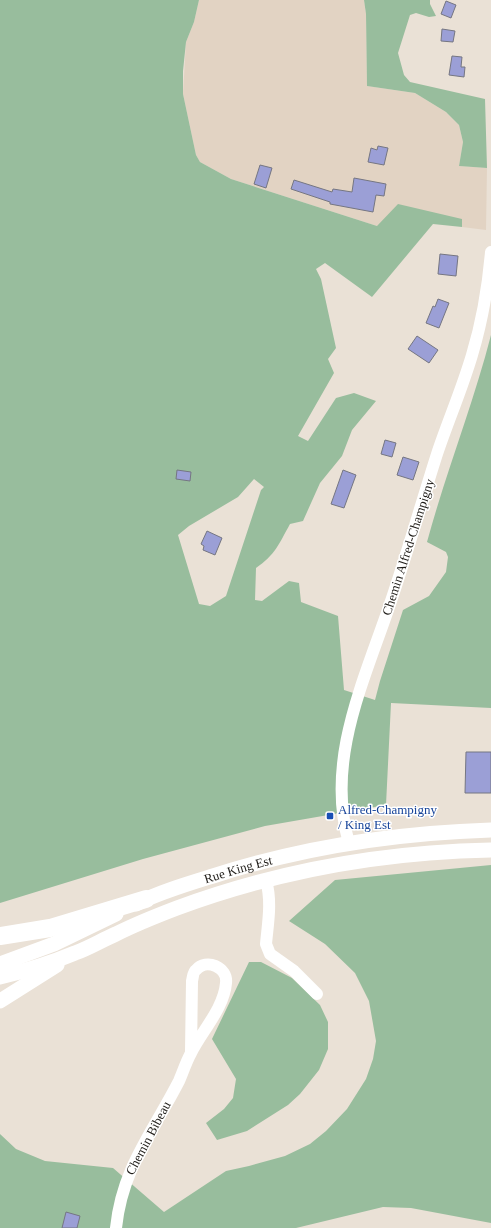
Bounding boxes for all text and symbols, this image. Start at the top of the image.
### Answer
street label: Chemin Alfred-Champigny [379,476,437,617]
place label: Alfred-Champigny / King Est [338,802,437,832]
marker: Alfred-Champigny / King Est [325,811,335,821]
street label: Rue King Est [202,852,274,886]
street label: Chemin Bibeau [122,1098,174,1177]

